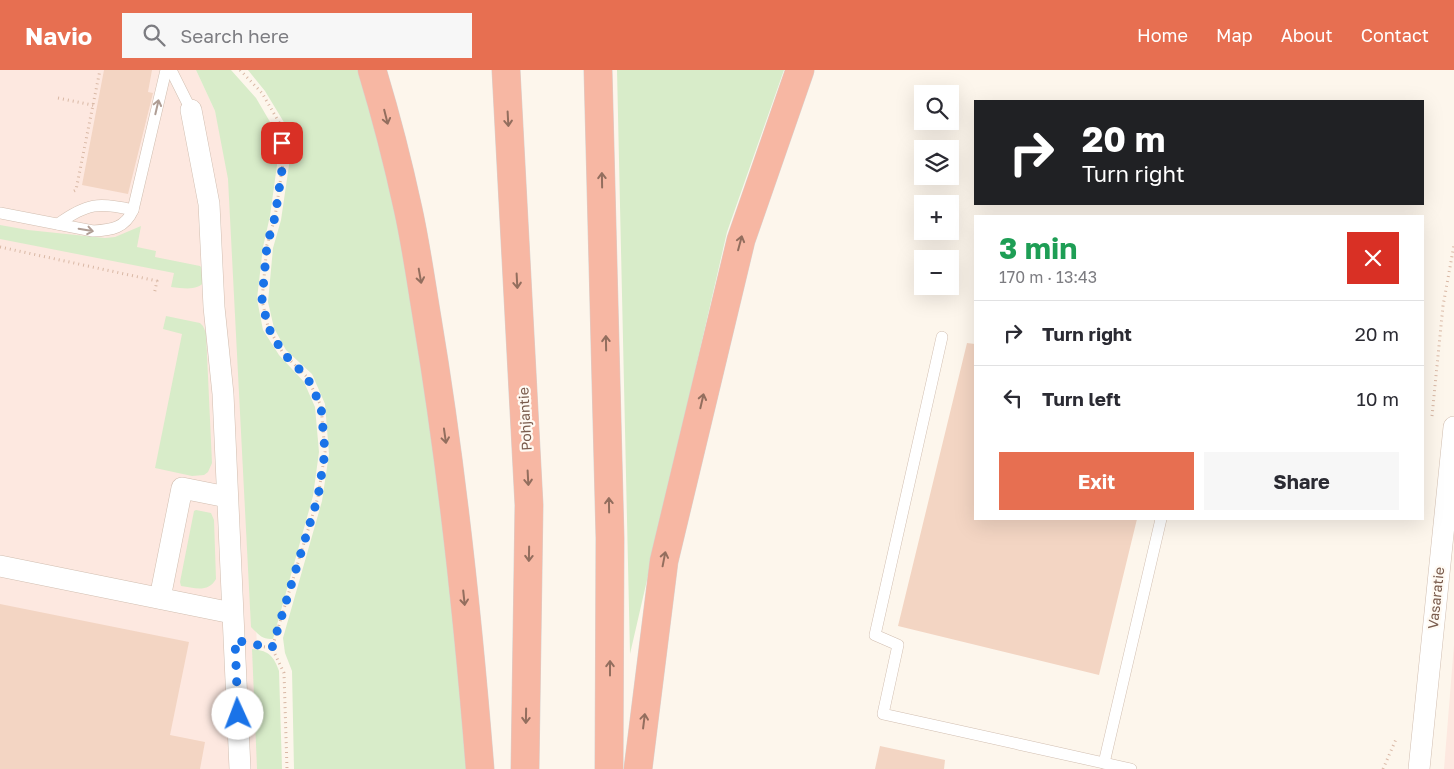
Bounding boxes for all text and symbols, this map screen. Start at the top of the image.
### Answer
search box [122,13,472,58]
text: Navio [25,21,92,50]
icon: search [140,21,168,49]
text: Search here [180,24,289,47]
text: Home [1137,24,1188,46]
text: Map [1216,24,1253,46]
text: About [1281,24,1333,46]
text: Contact [1361,24,1429,46]
map controls [914,85,959,295]
button: search [914,85,959,130]
one-way arrow [153,99,162,115]
one-way arrow [382,108,391,124]
one-way arrow [504,110,513,126]
text: 20 m [1082,118,1165,160]
icon: right [999,120,1064,185]
pin [261,122,303,164]
icon: arrive [268,129,296,157]
button: layers [914,140,959,185]
text: Turn right [1082,160,1185,187]
one-way arrow [597,173,607,189]
button: + [914,195,959,240]
one-way arrow [78,225,94,235]
text: 3 min [999,230,1077,266]
button: close [1347,232,1399,284]
one-way arrow [736,236,745,252]
button: − [914,250,959,295]
one-way arrow [415,267,425,283]
text: 170 m · 13:43 [999,267,1097,287]
one-way arrow [513,273,522,289]
icon: right [999,319,1027,347]
text: Turn right [1042,322,1132,345]
text: 20 m [1355,322,1399,345]
one-way arrow [601,335,610,351]
icon: left [999,384,1027,412]
street label: Pohjantie [514,387,535,451]
text: Turn left [1042,387,1121,410]
text: 10 m [1356,387,1399,410]
one-way arrow [698,394,707,410]
one-way arrow [440,428,450,444]
button: Exit [999,452,1194,510]
button: Share [1204,452,1399,510]
one-way arrow [523,470,533,486]
one-way arrow [605,498,614,514]
one-way arrow [524,546,534,562]
one-way arrow [660,552,670,568]
street label: Vasaratie [1424,566,1447,630]
one-way arrow [460,589,469,605]
one-way arrow [605,660,615,676]
position arrow [211,687,263,739]
one-way arrow [521,708,531,724]
one-way arrow [639,713,649,729]

